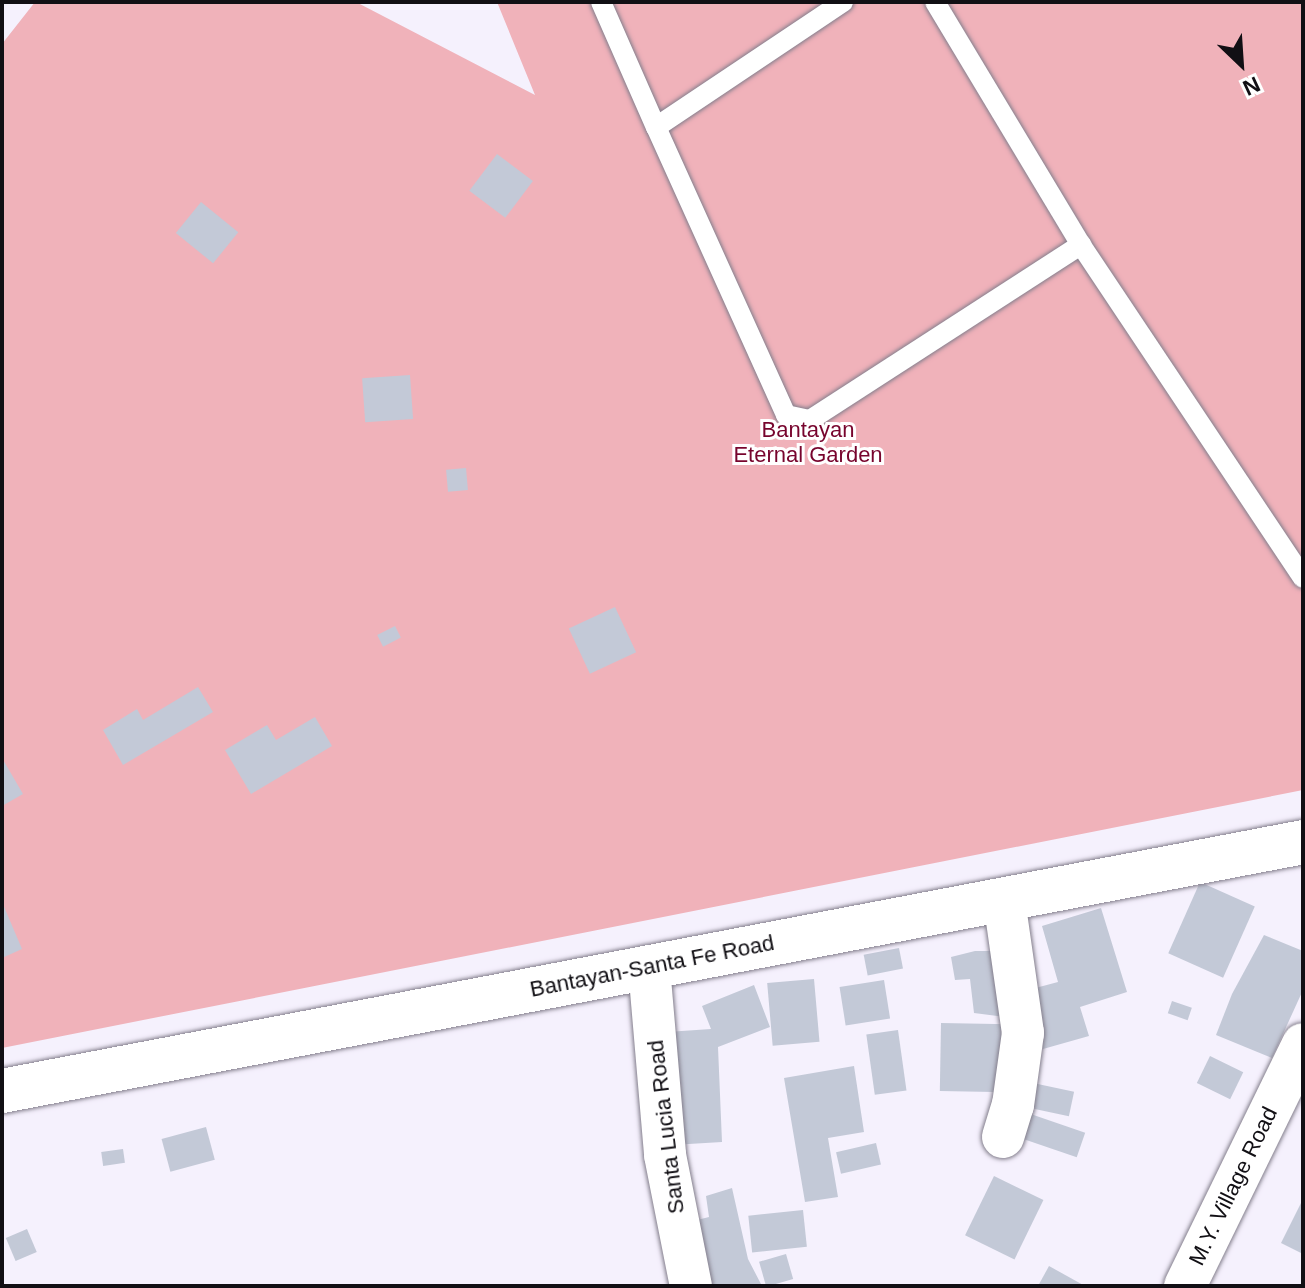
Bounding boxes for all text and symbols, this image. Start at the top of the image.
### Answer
north arrow [1201,24,1281,104]
text: N [1239,72,1264,101]
park label: Bantayan Eternal Garden [733,416,883,468]
street label: Bantayan-Santa Fe Road [528,929,776,1003]
street label: Santa Lucia Road [642,1039,690,1215]
street label: M.Y. Village Road [1183,1103,1283,1269]

